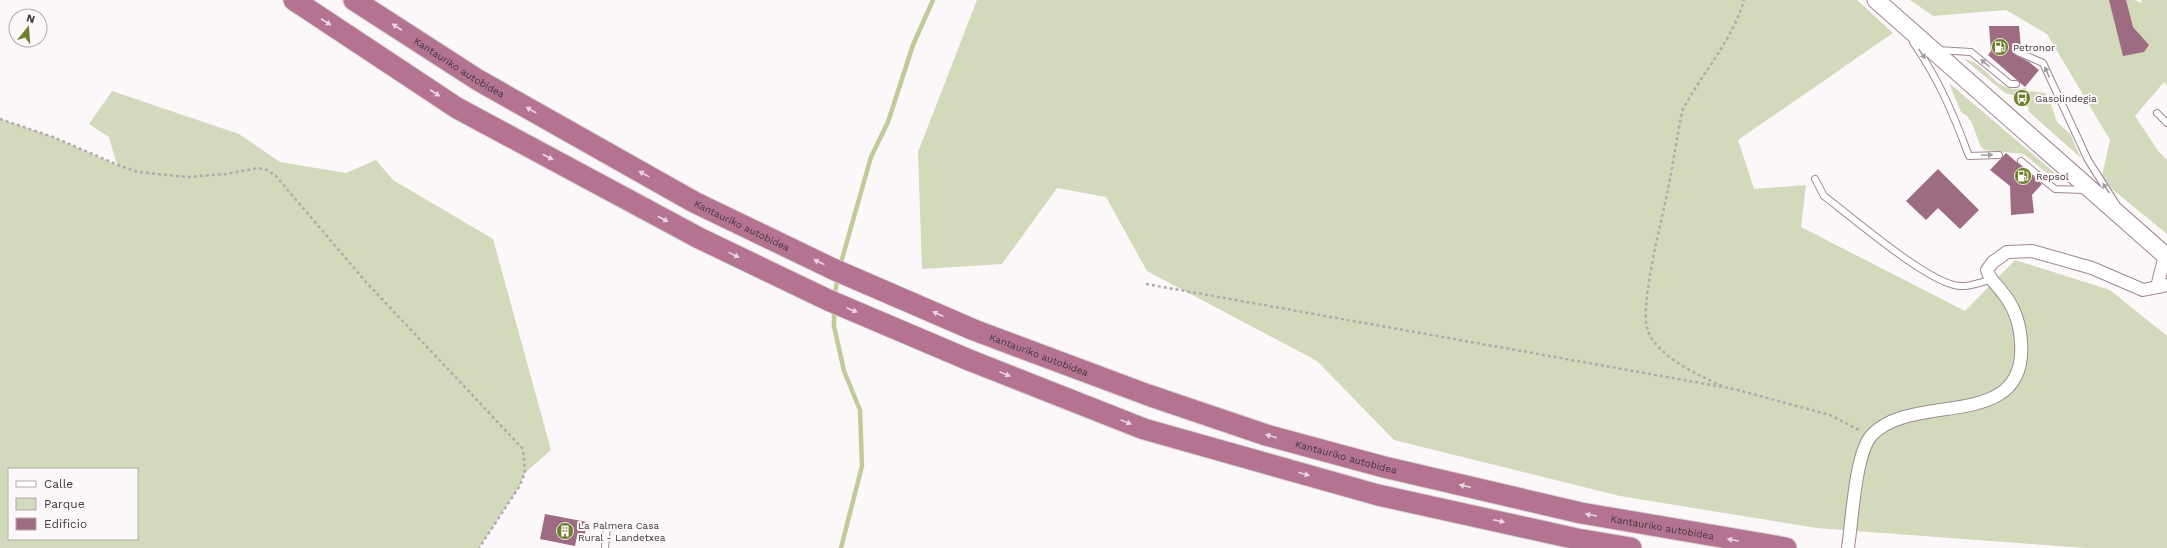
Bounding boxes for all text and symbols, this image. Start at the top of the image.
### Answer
north arrow [8,8,48,48]
text: N [25,12,37,26]
one-way arrow [321,18,332,26]
one-way arrow [391,23,402,31]
street label: Kantauriko autobidea [412,35,507,100]
fuel station icon: Petronor [1990,37,2010,57]
place label: Petronor [2013,42,2055,53]
one-way arrow [1918,48,1925,60]
one-way arrow [1979,58,1990,67]
one-way arrow [2044,66,2050,77]
bus stop icon: Gasolindegia [2012,88,2032,108]
one-way arrow [429,90,441,97]
place label: Gasolindegia [2035,93,2097,104]
one-way arrow [525,106,537,113]
one-way arrow [1981,152,1994,158]
one-way arrow [542,154,554,160]
fuel station icon: Repsol [2013,166,2033,186]
one-way arrow [639,170,650,177]
place label: Repsol [2036,171,2069,182]
one-way arrow [2102,182,2109,193]
street label: Kantauriko autobidea [693,197,792,253]
one-way arrow [657,215,668,222]
one-way arrow [728,252,740,258]
one-way arrow [813,259,825,265]
one-way arrow [846,307,857,313]
one-way arrow [931,311,943,317]
street label: Kantauriko autobidea [988,331,1090,378]
one-way arrow [999,372,1011,378]
one-way arrow [1120,420,1132,426]
one-way arrow [1265,433,1277,439]
street label: Kantauriko autobidea [1294,438,1398,475]
legend [8,468,138,540]
one-way arrow [1298,472,1310,478]
text: Calle [44,477,73,491]
one-way arrow [1458,483,1470,489]
text: Parque [44,497,85,511]
one-way arrow [1585,512,1597,518]
street label: Kantauriko autobidea [1610,513,1715,541]
text: Edificio [44,517,87,531]
one-way arrow [1492,519,1505,525]
place label: La Palmera Casa Rural - Landetxea [578,520,666,543]
building icon: La Palmera Casa Rural - Landetxea [555,521,575,541]
one-way arrow [1727,537,1739,543]

